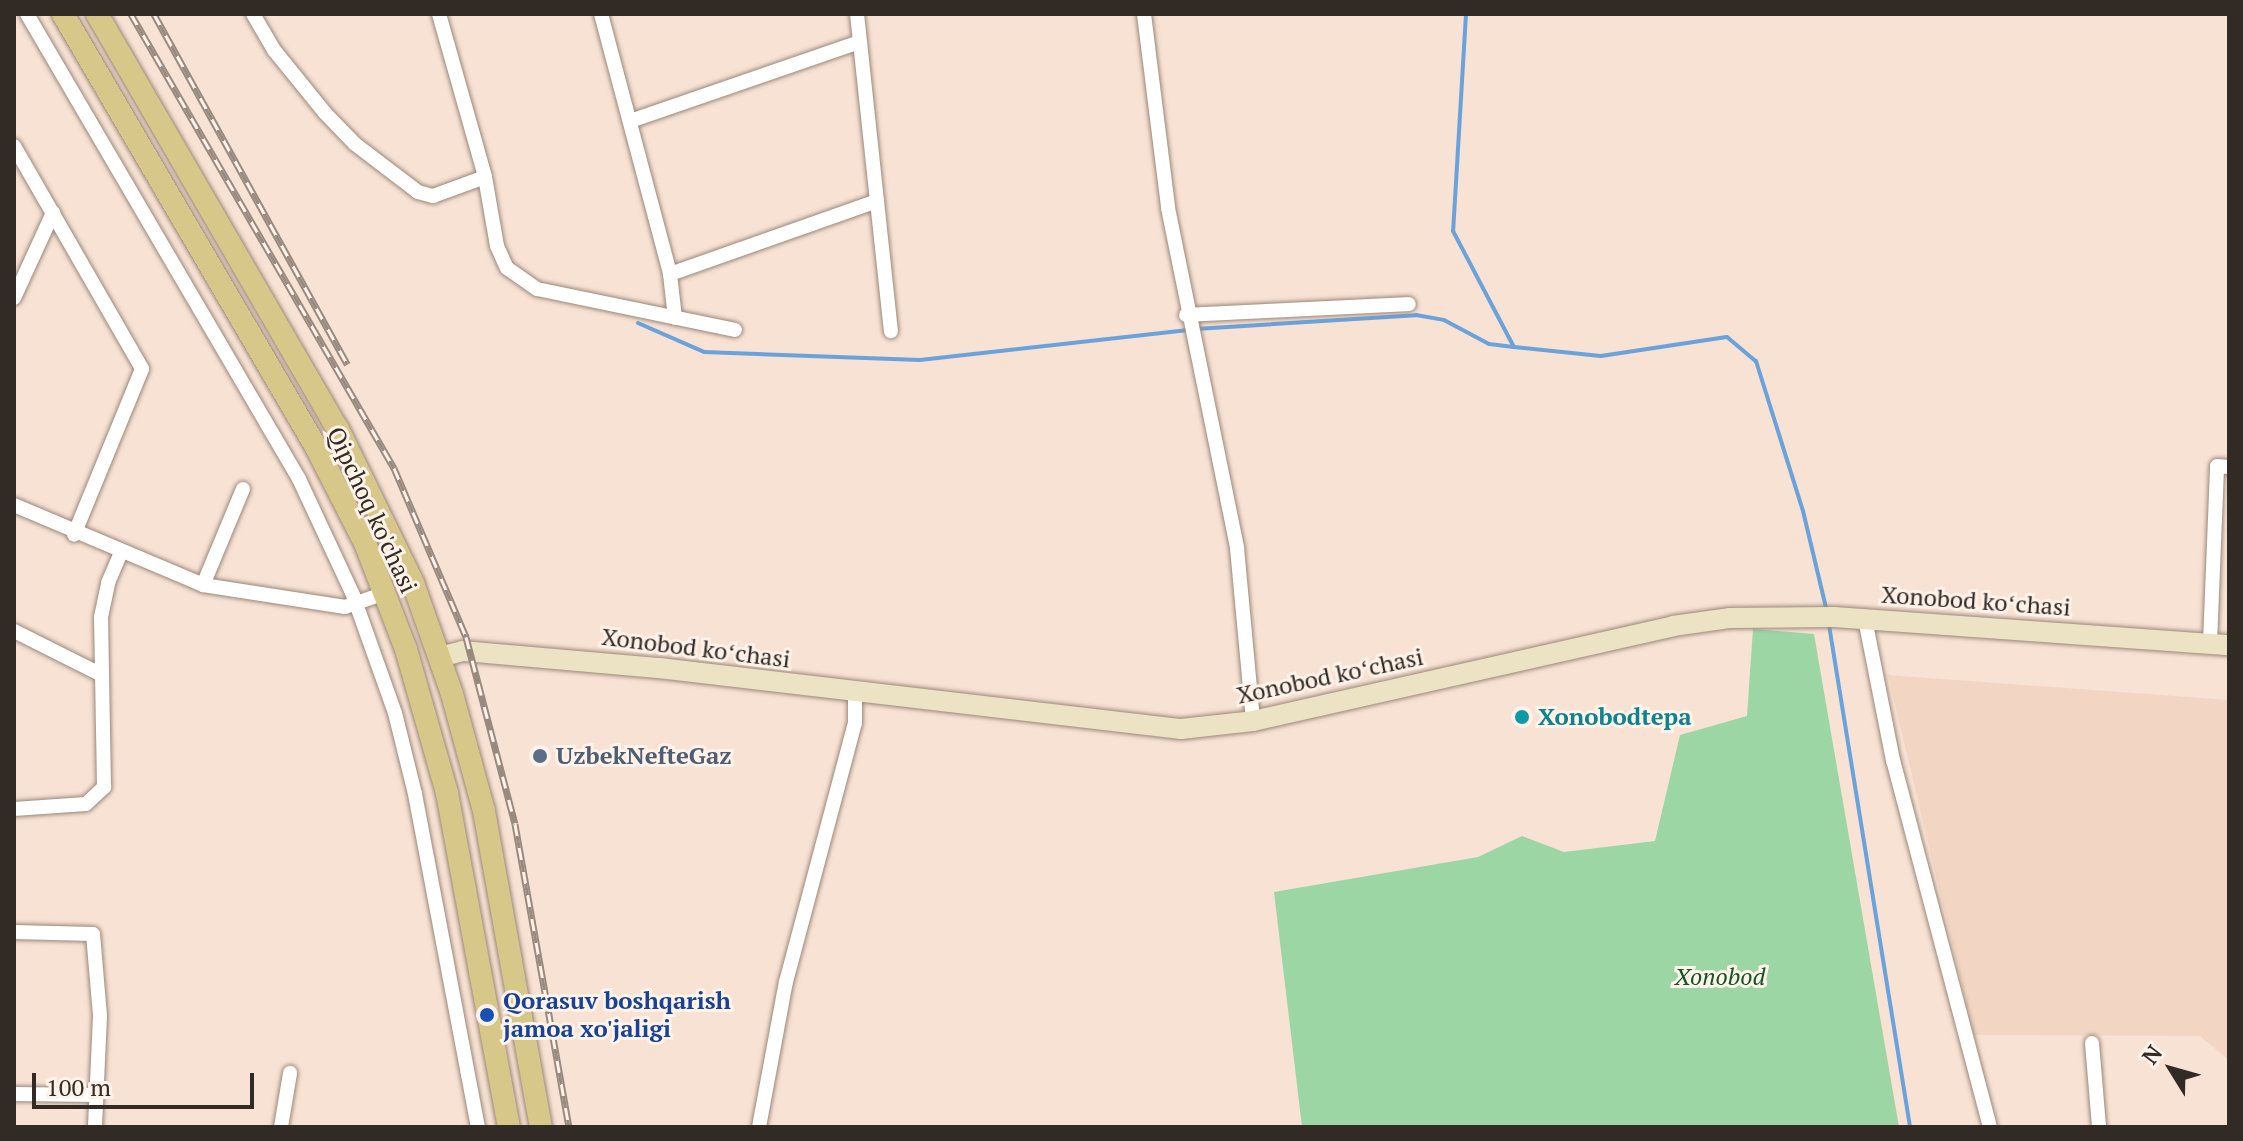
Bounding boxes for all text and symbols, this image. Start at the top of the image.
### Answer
street label: Qipchoq ko'chasi [321,422,423,598]
street label: Xonobod koʻchasi [1880,580,2072,622]
street label: Xonobod koʻchasi [600,622,792,674]
street label: Xonobod koʻchasi [1234,642,1426,710]
place label: Xonobodtepa [1538,703,1692,731]
marker: Xonobodtepa [1513,708,1531,726]
place label: UzbekNefteGaz [556,742,732,770]
marker: UzbekNefteGaz [531,747,549,765]
park label: Xonobod [1675,963,1765,991]
place label: Qorasuv boshqarish jamoa xo'jaligi [503,987,731,1043]
marker: Qorasuv boshqarish jamoa xo'jaligi [478,1006,496,1024]
north arrow [2131,1029,2211,1109]
text: N [2135,1039,2168,1070]
scale bar [36,1057,258,1107]
text: 100 m [46,1071,111,1103]

